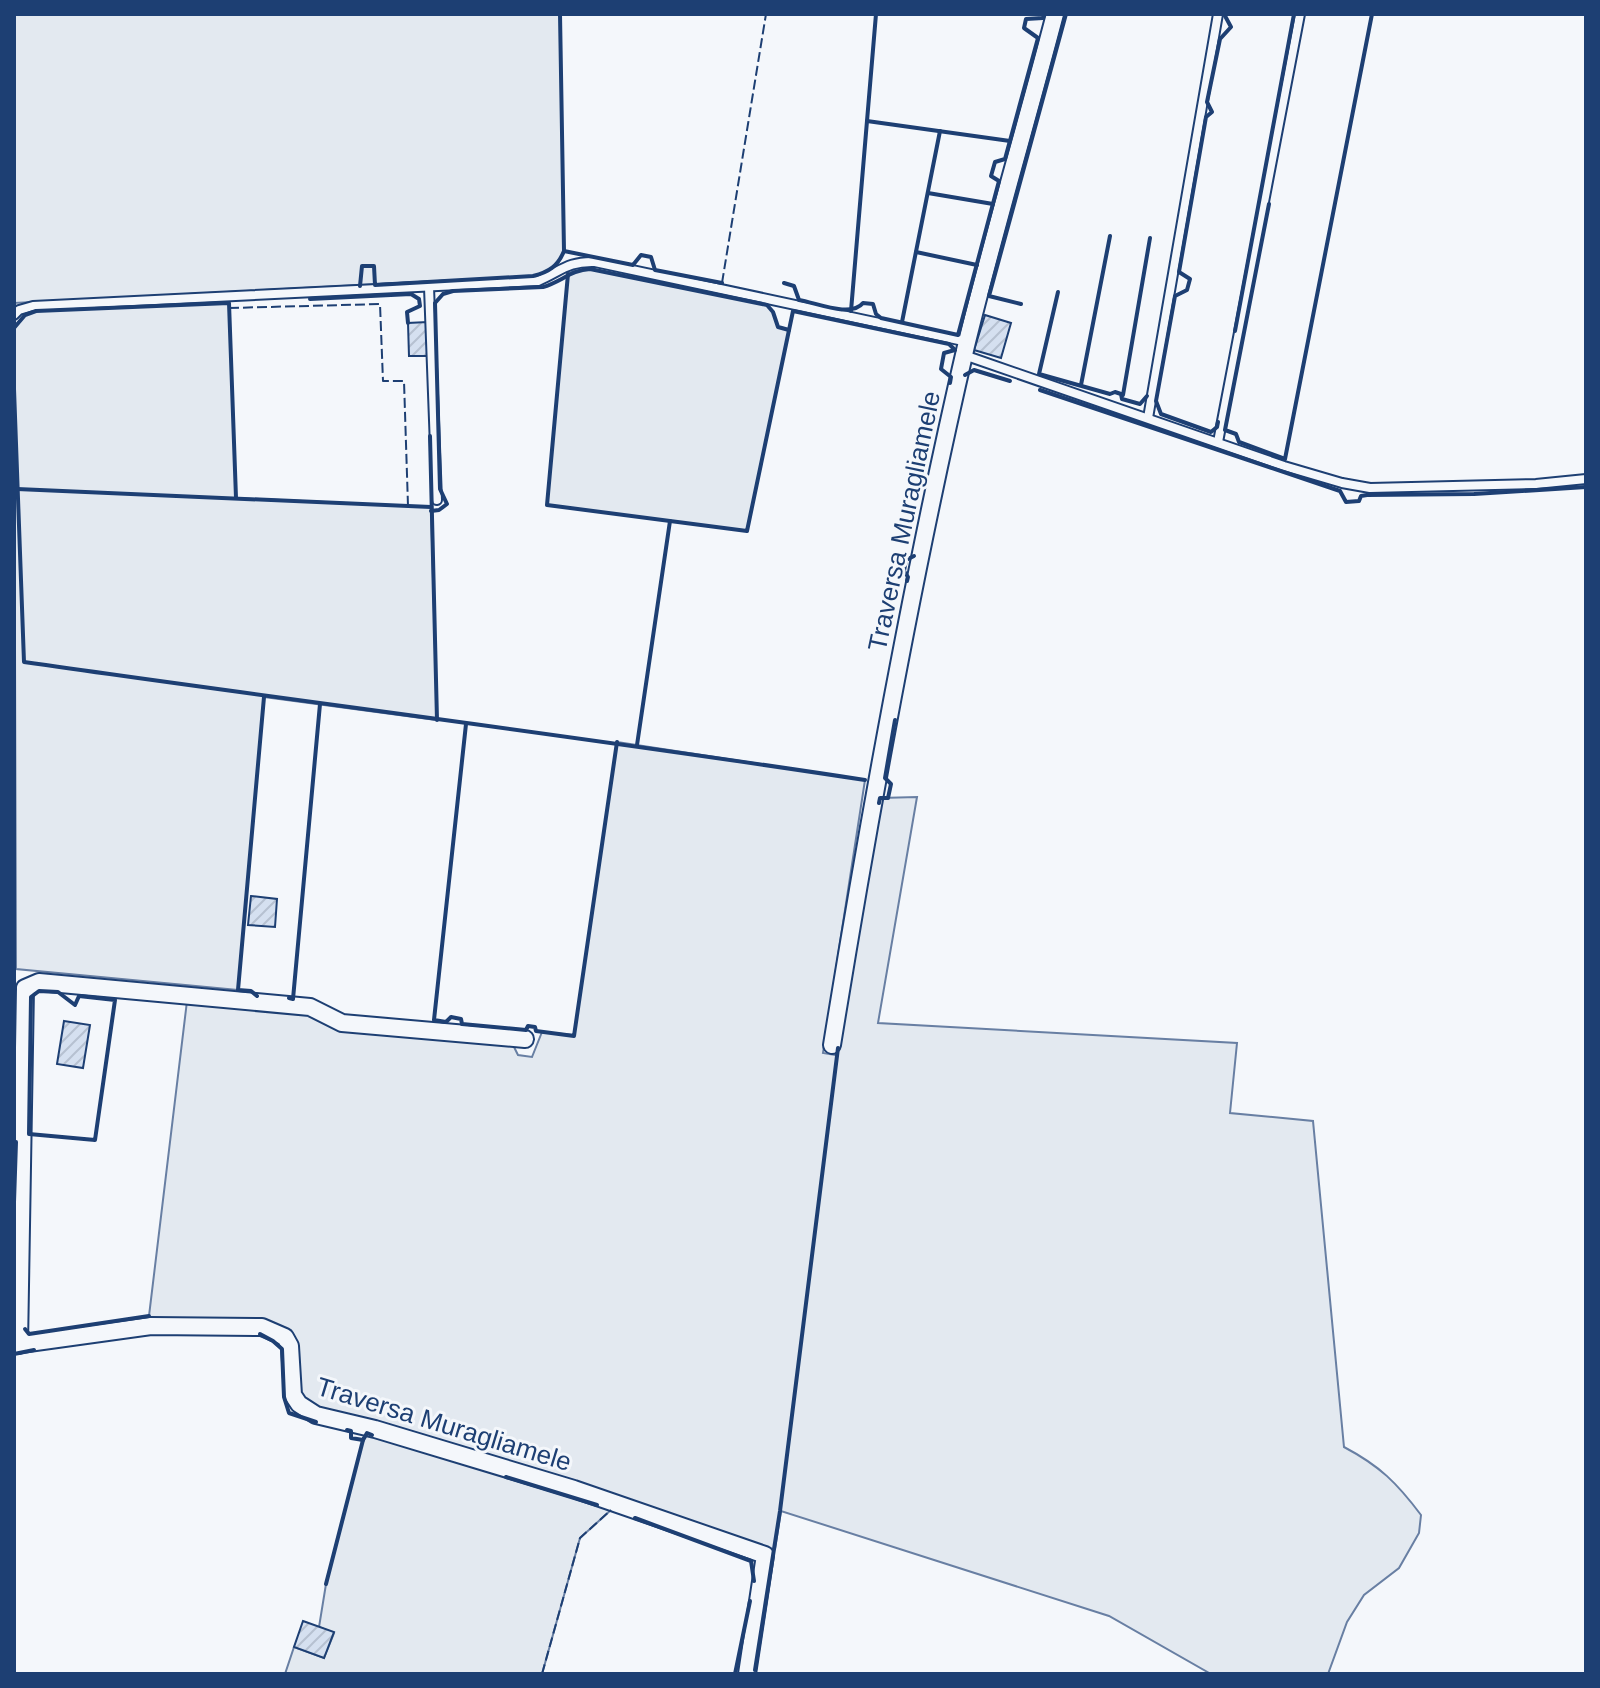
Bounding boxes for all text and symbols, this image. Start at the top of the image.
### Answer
street label: Traversa Muragliamele [862,388,946,654]
street label: Traversa Muragliamele [313,1371,575,1477]

